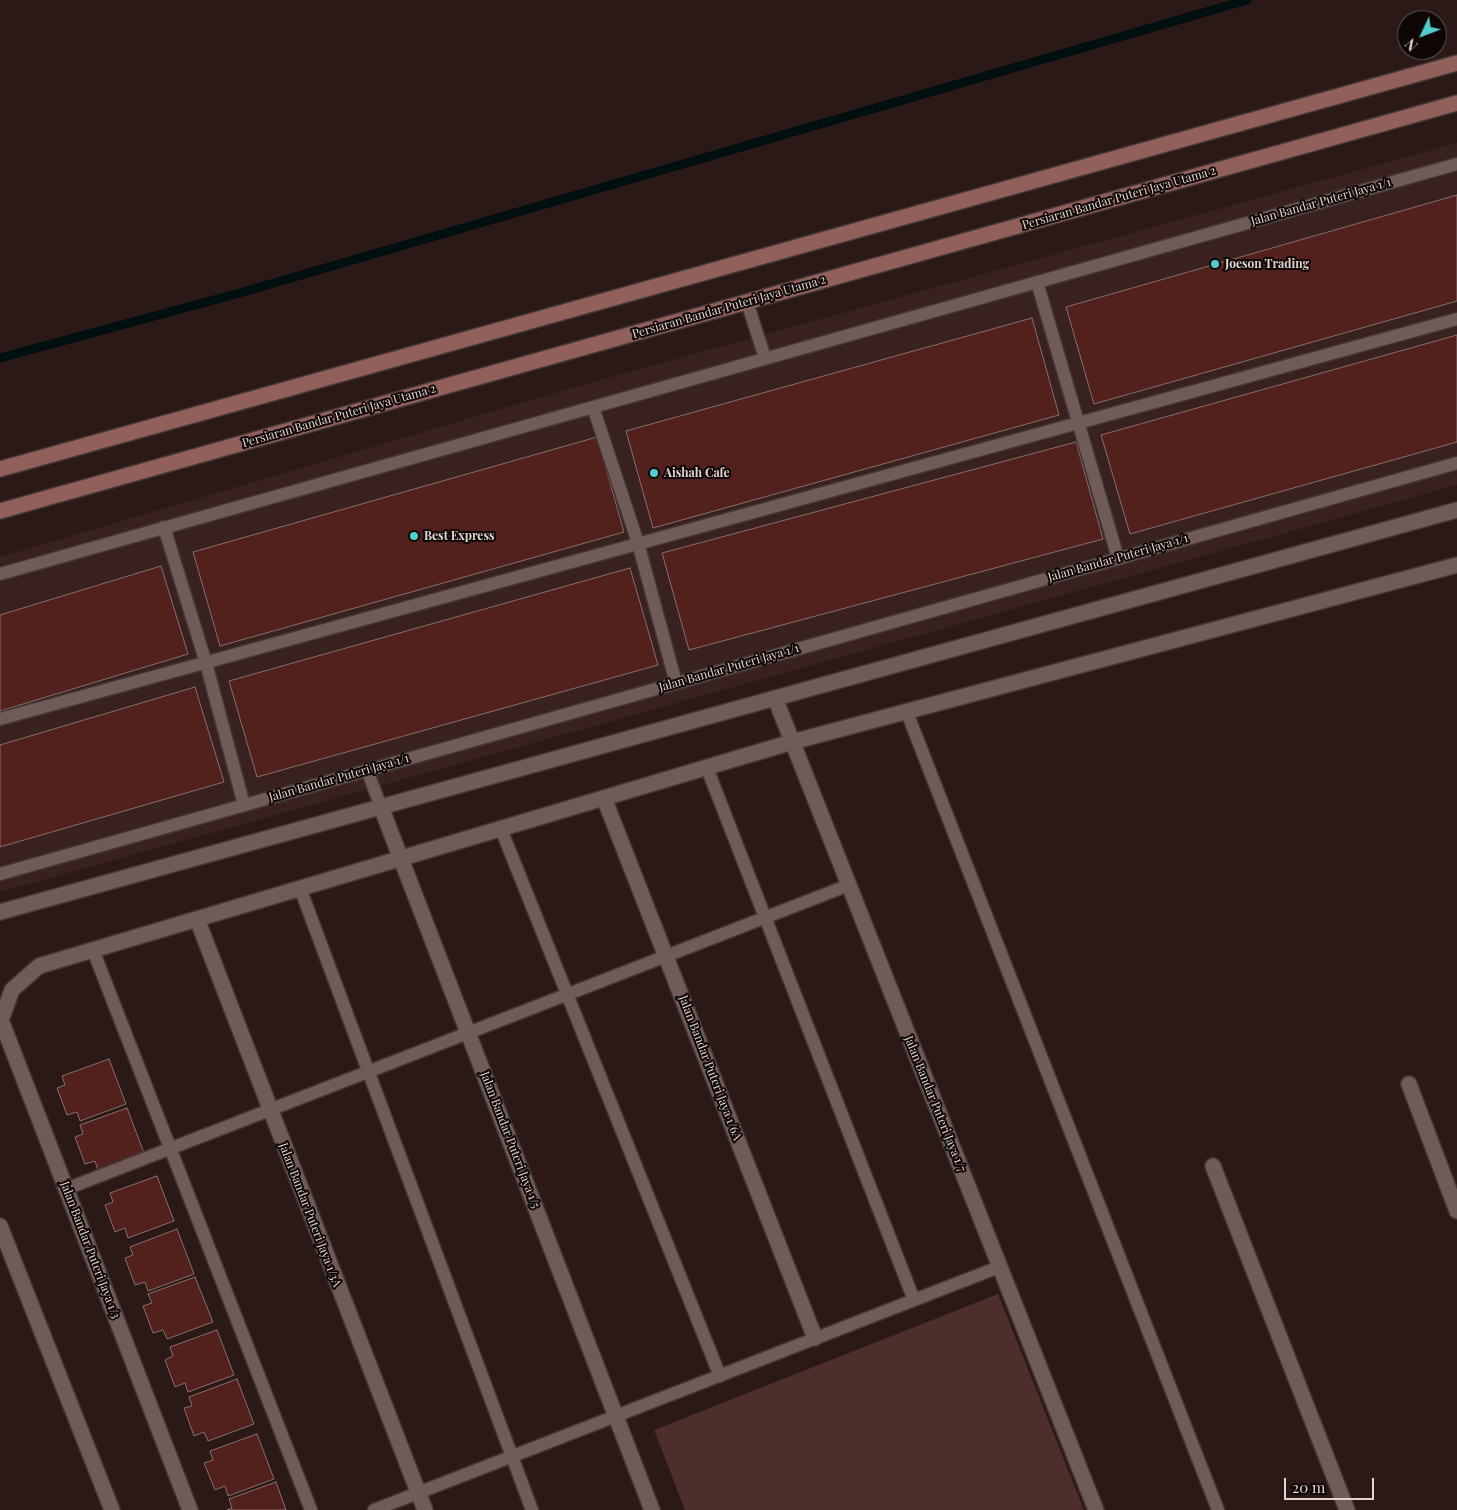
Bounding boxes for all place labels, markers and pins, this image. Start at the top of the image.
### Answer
place label: Joeson Trading [1225,257,1309,271]
marker: Joeson Trading [1209,258,1221,270]
place label: Aishah Cafe [664,466,730,480]
marker: Aishah Cafe [648,467,660,479]
place label: Best Express [424,529,494,543]
marker: Best Express [408,530,420,542]

